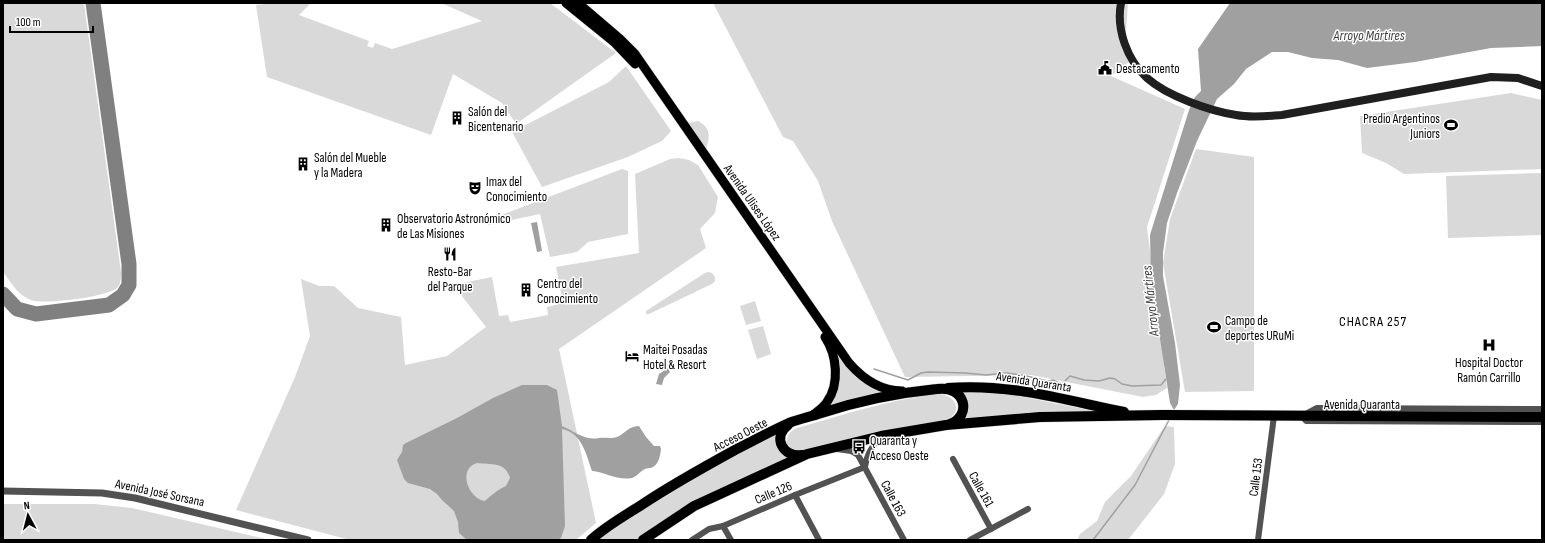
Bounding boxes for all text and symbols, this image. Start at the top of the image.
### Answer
scale bar [10,8,93,34]
text: 100 m [16,15,41,30]
water label: Arroyo Mártires [1332,27,1405,44]
public building icon: Destacamento [1097,60,1113,76]
place label: Destacamento [1116,61,1180,77]
place label: Salón del Bicentenario [468,104,523,135]
building icon: Salón del Bicentenario [449,110,465,126]
place label: Predio Argentinos Juniors [1363,111,1440,142]
sports icon: Predio Argentinos Juniors [1443,117,1459,133]
place label: Salón del Mueble y la Madera [314,150,387,181]
building icon: Salón del Mueble y la Madera [295,156,311,172]
street label: Avenida Ulises López [719,160,785,244]
place label: Imax del Conocimiento [486,174,547,205]
theatre icon: Imax del Conocimiento [467,180,483,196]
place label: Observatorio Astronómico de Las Misiones [397,211,511,242]
building icon: Observatorio Astronómico de Las Misiones [378,217,394,233]
restaurant icon: Resto-Bar del Parque [442,246,458,262]
place label: Resto-Bar del Parque [427,264,473,295]
water label: Arroyo Mártires [1138,265,1163,338]
place label: Centro del Conocimiento [537,276,598,307]
building icon: Centro del Conocimiento [518,282,534,298]
place label: Campo de deportes URuMi [1225,313,1294,344]
district label: CHACRA 257 [1339,313,1407,330]
sports icon: Campo de deportes URuMi [1206,319,1222,335]
hospital icon: Hospital Doctor Ramón Carrillo [1481,337,1497,353]
place label: Maitei Posadas Hotel & Resort [643,342,708,373]
hotel icon: Maitei Posadas Hotel & Resort [624,348,640,364]
place label: Hospital Doctor Ramón Carrillo [1455,355,1523,386]
street label: Avenida Quaranta [994,368,1073,396]
street label: Avenida Quaranta [1323,397,1400,413]
street label: Acceso Oeste [710,414,770,456]
place label: Quaranta y Acceso Oeste [869,433,929,464]
bus stop icon: Quaranta y Acceso Oeste [851,439,867,455]
street label: Calle 153 [1246,457,1266,497]
street label: Calle 161 [965,469,998,510]
street label: Avenida José Sorsana [113,476,206,510]
street label: Calle 126 [752,478,795,508]
street label: Calle 163 [877,478,909,519]
north arrow [8,495,48,535]
text: N [23,499,31,512]

